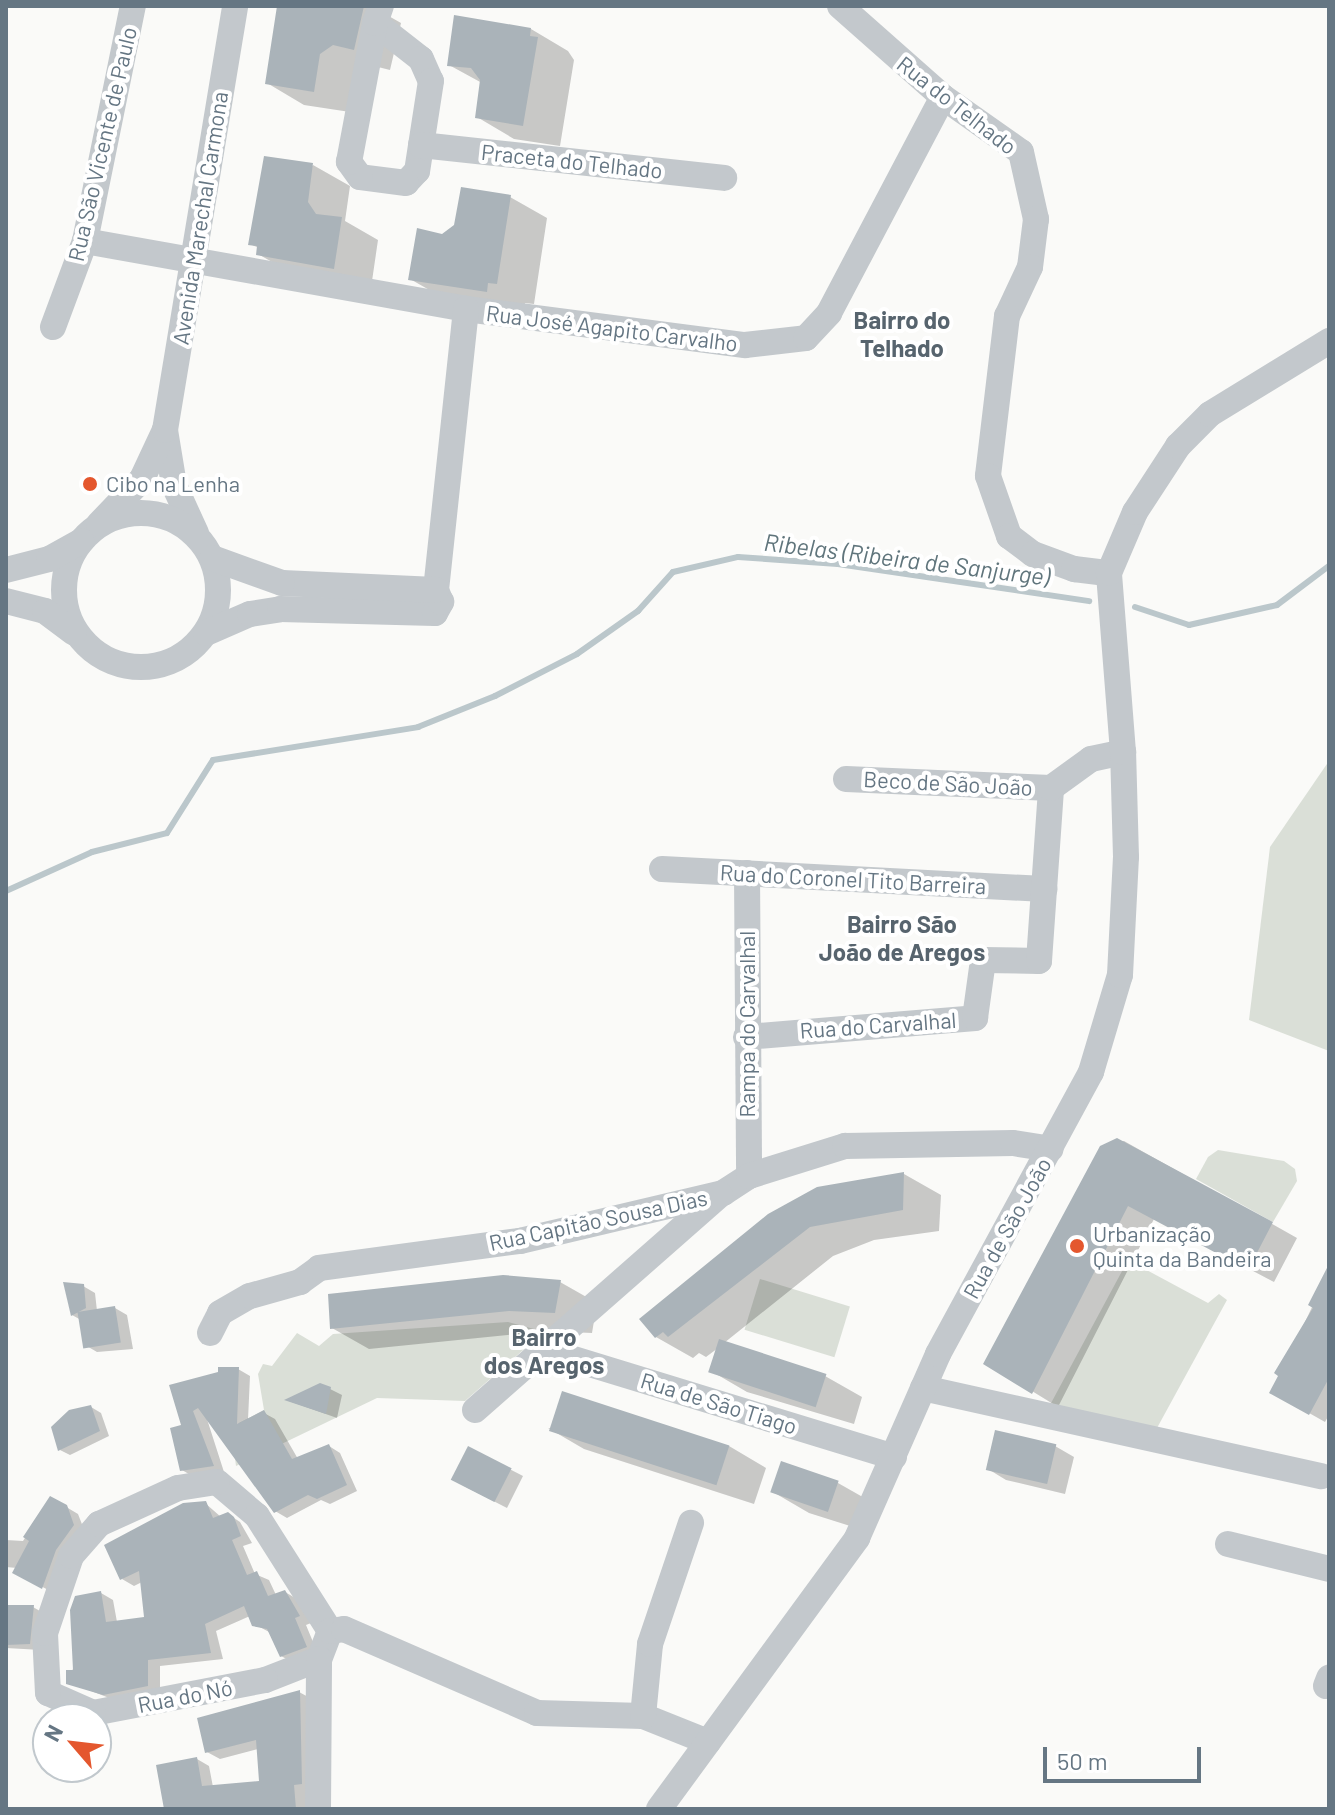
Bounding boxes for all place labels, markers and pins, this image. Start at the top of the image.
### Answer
place label: Cibo na Lenha [106,471,240,497]
marker: Cibo na Lenha [81,475,99,493]
place label: Urbanização Quinta da Bandeira [1093,1220,1271,1272]
marker: Urbanização Quinta da Bandeira [1068,1237,1086,1255]

